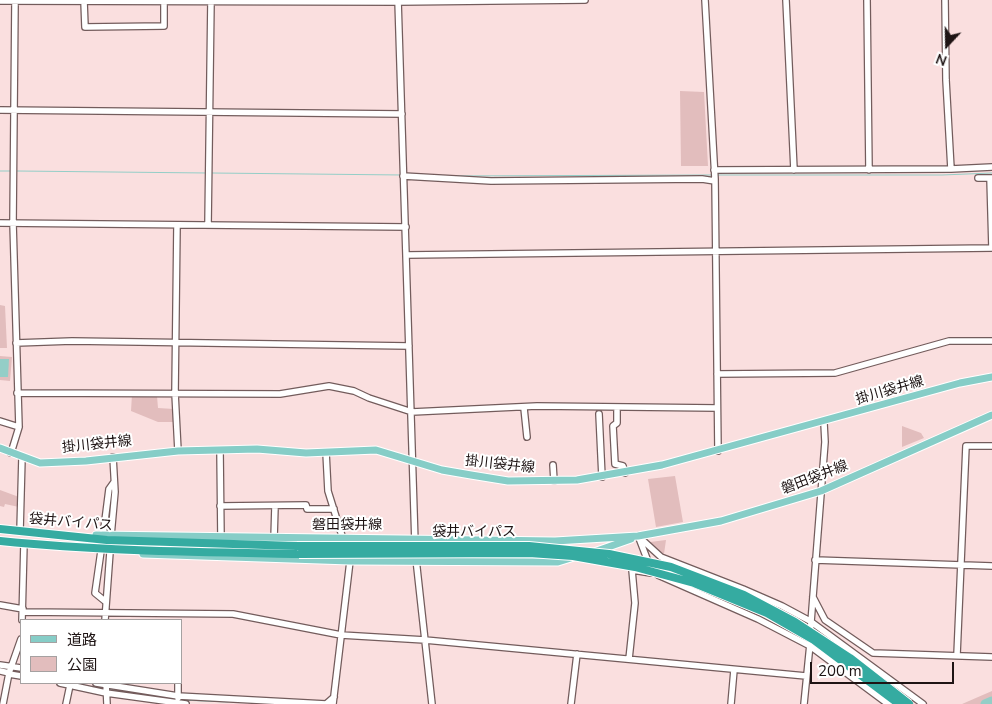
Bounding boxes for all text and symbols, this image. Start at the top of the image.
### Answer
north arrow [922,20,972,70]
text: N [933,49,950,70]
street label: 掛川袋井線 [854,373,926,409]
street label: 掛川袋井線 [61,433,133,457]
street label: 掛川袋井線 [464,453,536,477]
street label: 磐田袋井線 [779,458,851,498]
street label: 袋井バイパス [28,511,114,535]
street label: 磐田袋井線 [312,518,382,534]
street label: 袋井バイパス [432,525,516,541]
legend [20,619,182,684]
text: 道路 [67,630,97,650]
scale bar [812,652,956,684]
text: 公園 [67,655,97,675]
text: 200 m [818,661,862,681]

